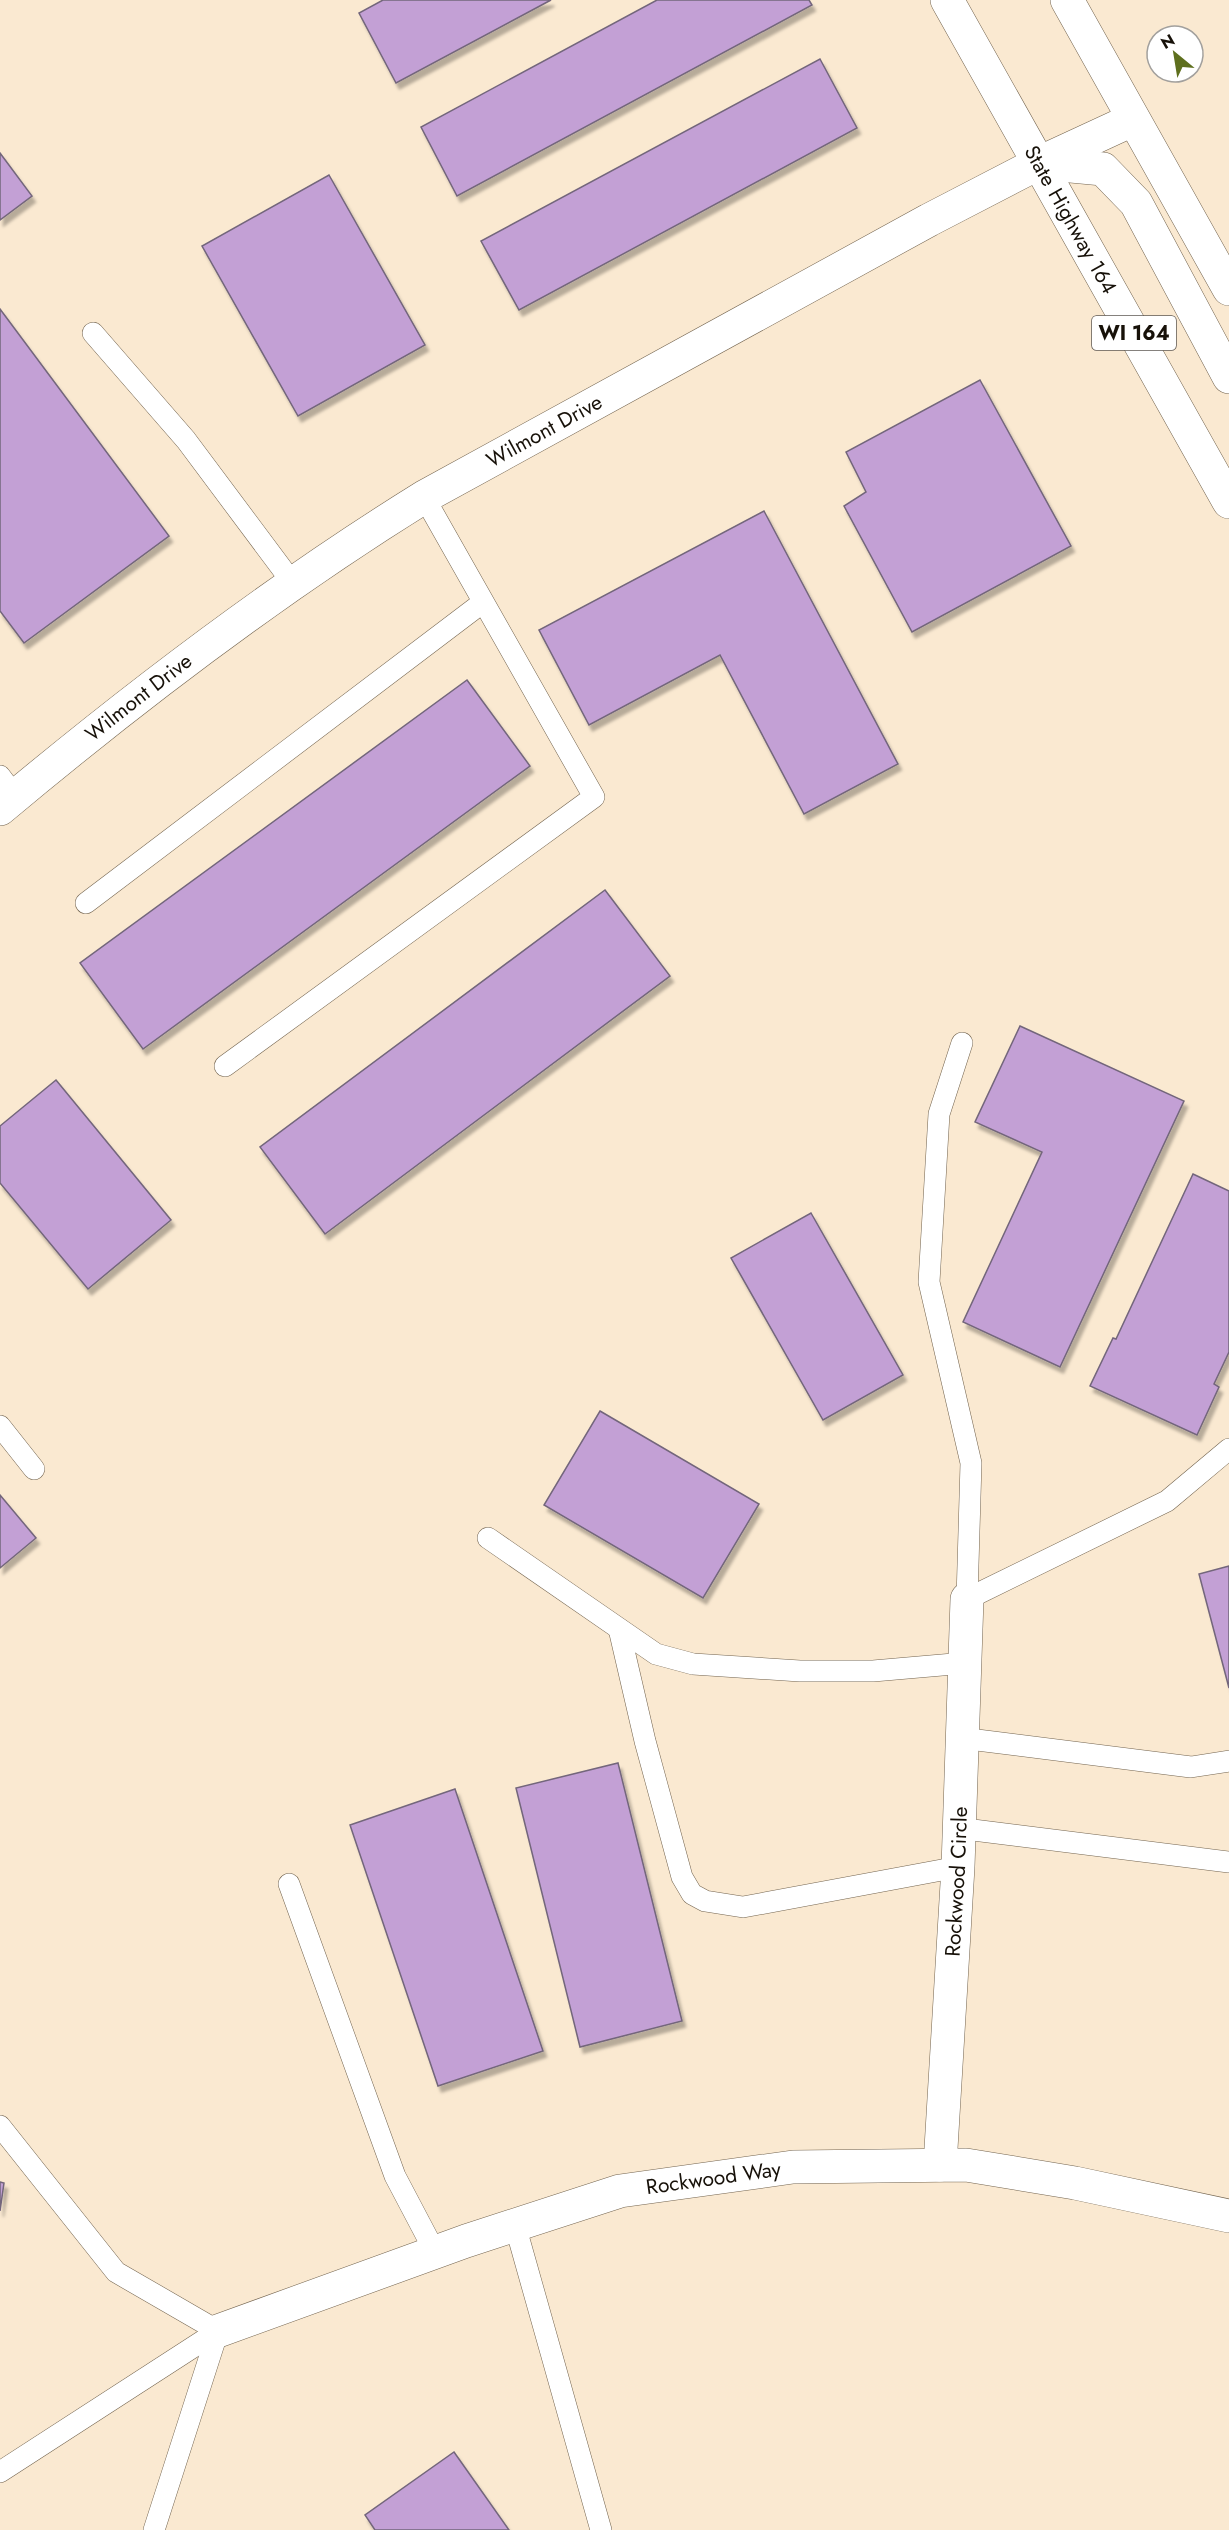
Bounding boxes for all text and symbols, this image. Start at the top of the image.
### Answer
north arrow [1145,24,1205,84]
text: N [1156,28,1179,55]
street label: State Highway 164 [1017,140,1124,299]
road number: WI 164 [1092,316,1176,350]
street label: Wilmont Drive [481,387,608,475]
street label: Wilmont Drive [79,646,198,748]
street label: Rockwood Circle [938,1806,975,1958]
street label: Rockwood Way [644,2154,784,2202]

